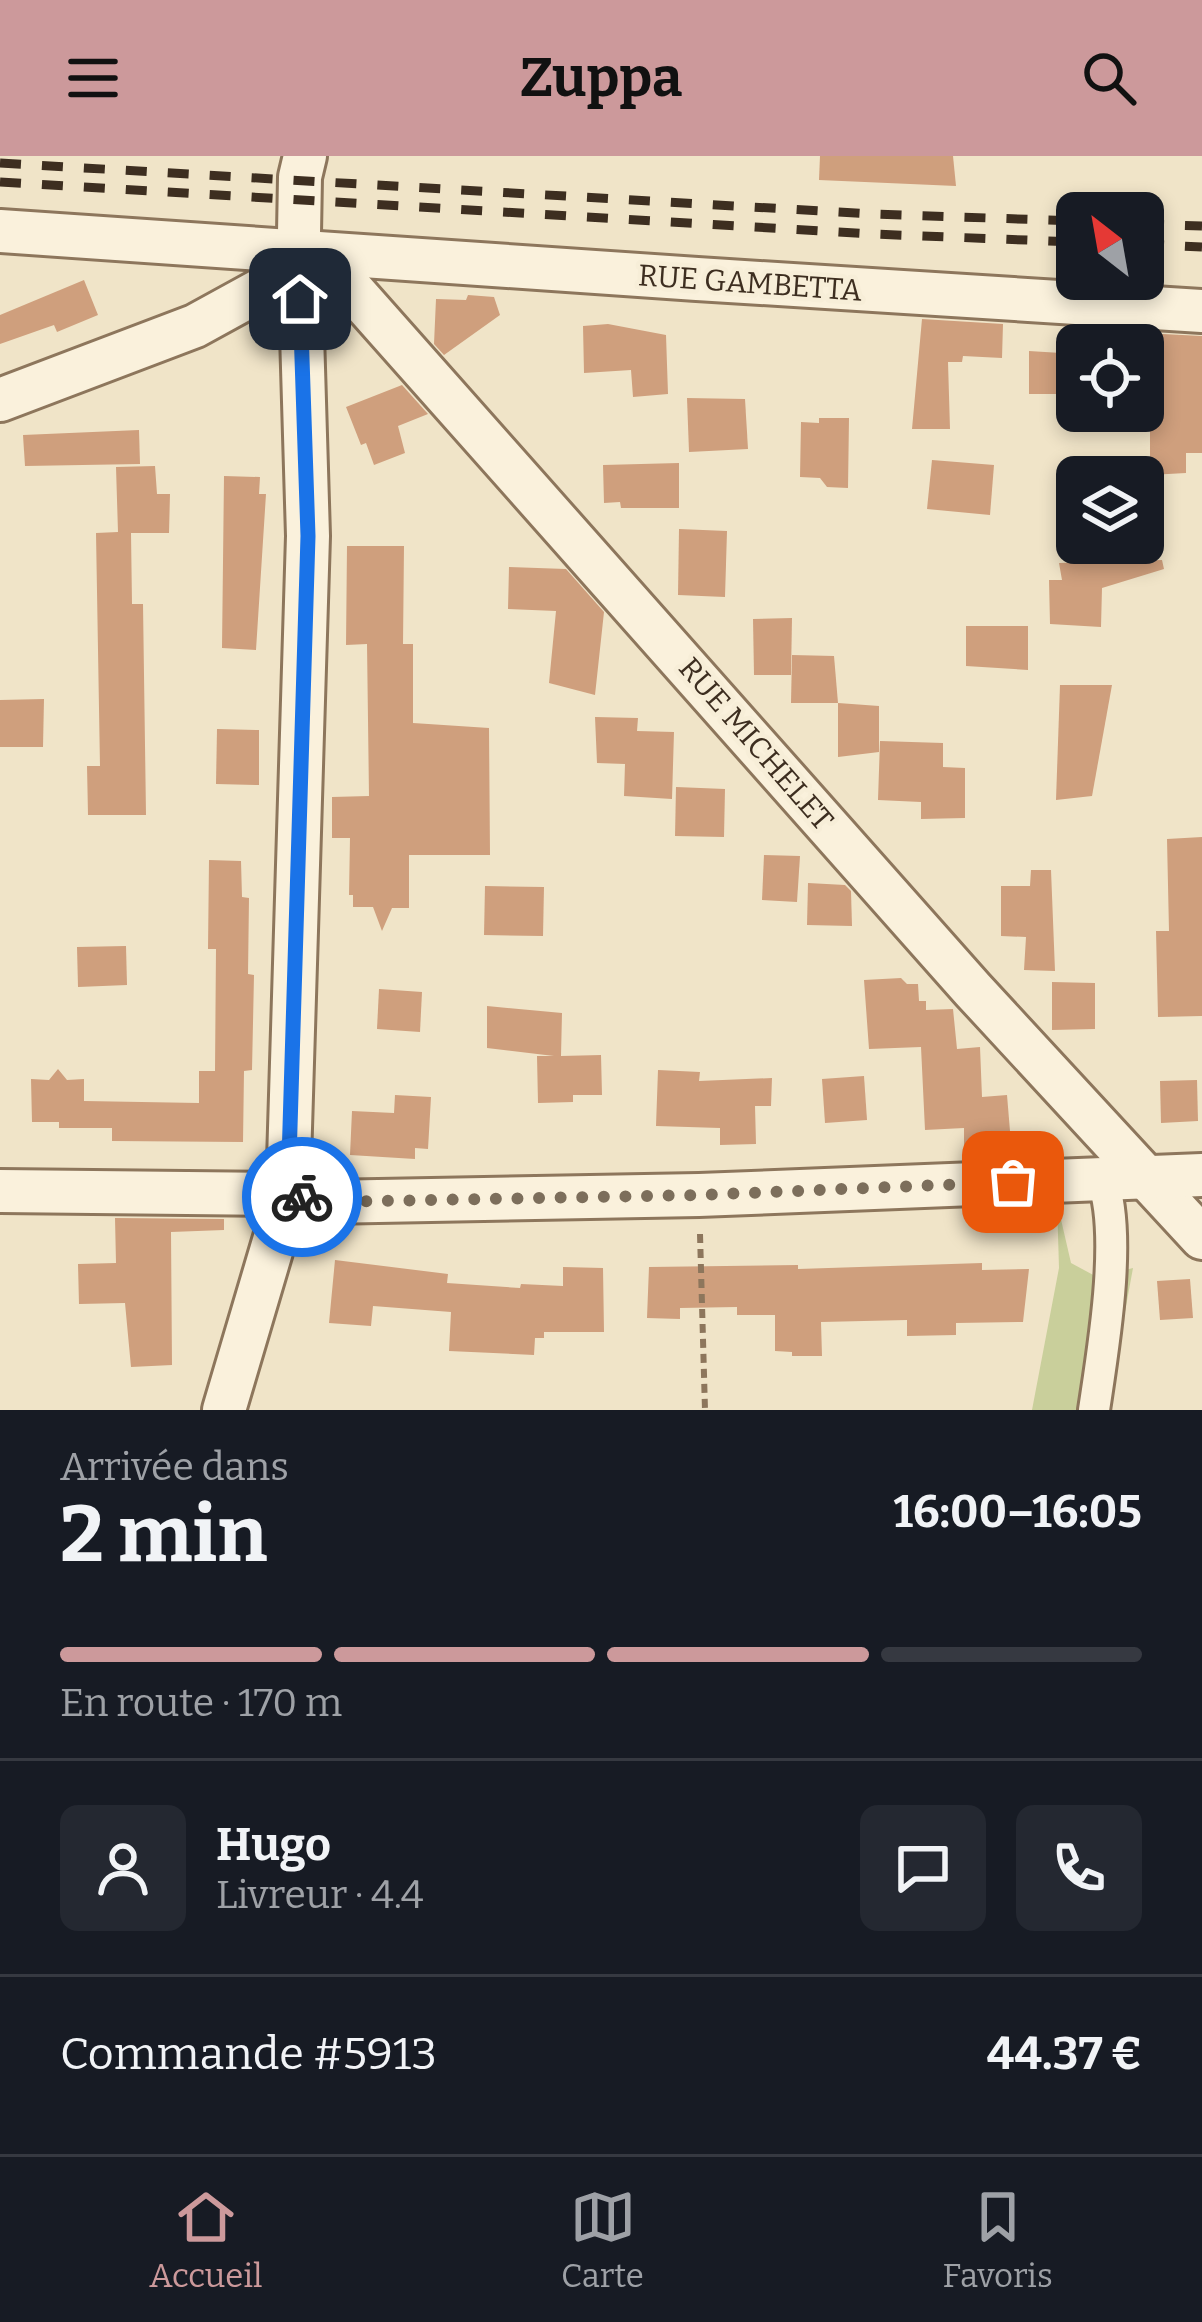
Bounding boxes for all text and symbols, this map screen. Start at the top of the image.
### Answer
icon: menu [60,45,126,111]
icon: search [1076,45,1142,111]
text: Zuppa [520,46,682,110]
north arrow [1056,192,1164,300]
map controls [1056,192,1164,564]
pin [249,248,351,350]
street label: RUE GAMBETTA [637,257,864,309]
icon: home [267,266,333,332]
button: locate [1056,324,1164,432]
button: layers [1056,456,1164,564]
street label: RUE MICHELET [671,650,841,838]
pin [962,1131,1064,1233]
courier [242,1137,362,1257]
icon: bag [980,1149,1046,1215]
icon: bike [269,1164,335,1230]
text: Arrivée dans [60,1444,289,1490]
text: 16:00–16:05 [893,1485,1142,1539]
text: 2 min [60,1488,267,1582]
text: En route · 170 m [60,1680,342,1726]
button: person [60,1805,186,1931]
button: chat [860,1805,986,1931]
button: phone [1016,1805,1142,1931]
text: Hugo [216,1818,331,1872]
text: Livreur · 4.4 [216,1872,424,1918]
text: Commande #5913 [60,2027,437,2081]
text: 44.37 € [987,2027,1142,2081]
tab: Accueil [149,2184,263,2296]
tab: Carte [561,2184,644,2296]
tab: Favoris [942,2184,1053,2296]

